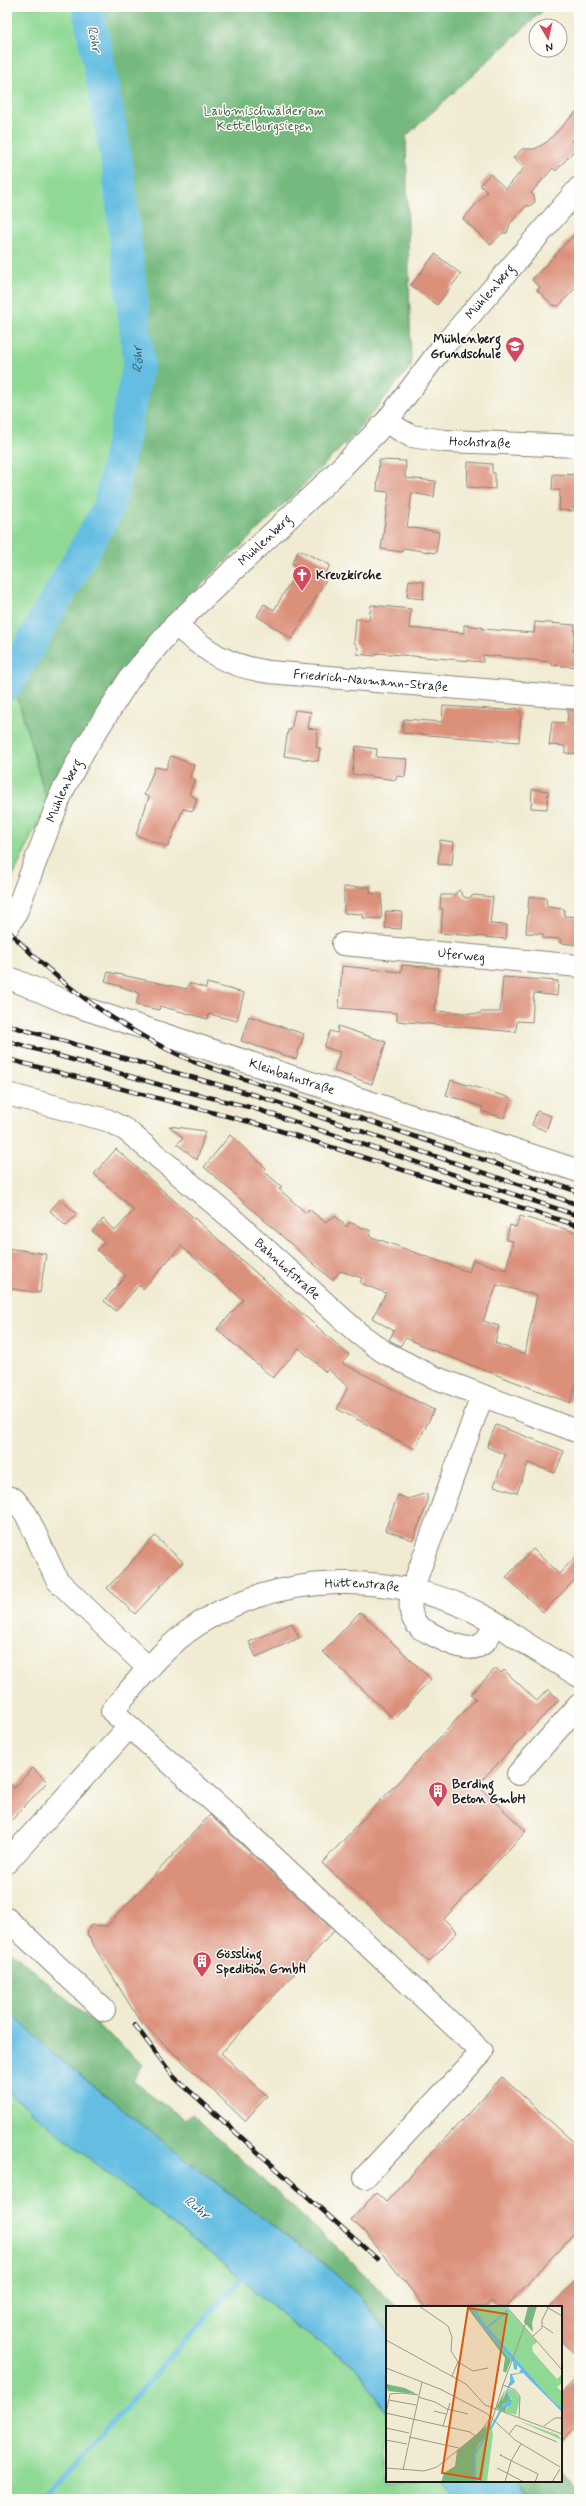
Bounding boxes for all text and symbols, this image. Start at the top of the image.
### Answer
north arrow [528,18,568,58]
water label: Röhr [83,24,106,56]
text: N [545,39,554,54]
park label: Laubmischwälder am Kettelburgsiepen [204,103,324,135]
street label: Mühlenberg [461,260,520,323]
place label: Mühlenberg Grundschule [431,331,501,363]
school or university icon: Mühlenberg Grundschule [504,335,526,363]
water label: Röhr [128,343,148,374]
street label: Hochstraße [449,433,511,452]
street label: Mühlenberg [234,511,297,570]
church icon: Kreuzkirche [291,564,313,592]
place label: Kreuzkirche [316,567,382,584]
street label: Friedrich-Naumann-Straße [293,666,449,695]
street label: Mühlenberg [43,756,88,825]
street label: Uferweg [437,944,486,966]
street label: Kleinbahnstraße [247,1055,337,1099]
street label: Bahnhofstraße [251,1235,324,1303]
street label: Hüttenstraße [324,1574,401,1596]
place label: Berding Beton GmbH [452,1776,527,1808]
building icon: Berding Beton GmbH [427,1780,449,1808]
place label: Gössling Spedition GmbH [216,1946,306,1978]
building icon: Gössling Spedition GmbH [191,1950,213,1978]
water label: Ruhr [180,2192,216,2226]
inset map [386,2306,562,2482]

